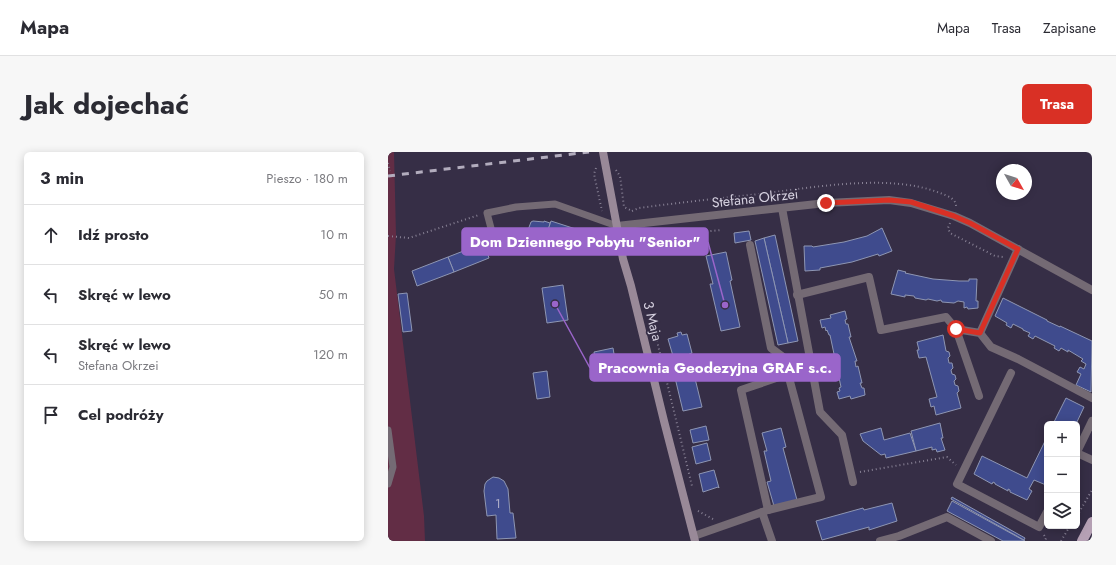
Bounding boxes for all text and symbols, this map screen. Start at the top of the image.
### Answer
text: Mapa [20,14,69,41]
text: Mapa [937,18,970,38]
text: Trasa [992,18,1021,38]
text: Zapisane [1043,18,1096,38]
text: Jak dojechać [24,84,189,125]
button: Trasa [1022,84,1092,124]
north arrow [996,164,1032,200]
text: 3 min [40,166,84,190]
text: Pieszo · 180 m [266,169,348,188]
street label: Stefana Okrzei [711,184,799,212]
route end [817,194,835,212]
icon: ahead [40,224,62,246]
text: Idź prosto [78,224,149,246]
text: 10 m [320,225,348,244]
callout: Dom Dziennego Pobytu "Senior" [462,228,708,255]
text: Dom Dziennego Pobytu "Senior" [470,231,700,253]
icon: left [40,284,62,306]
text: Skręć w lewo [78,284,171,306]
text: 50 m [319,285,348,304]
street label: 3 Maja [638,299,668,343]
route start [947,320,965,338]
text: Skręć w lewo [78,334,171,356]
icon: left [40,344,62,366]
text: 120 m [313,345,348,364]
callout: Pracownia Geodezyjna GRAF s.c. [590,354,840,381]
text: Stefana Okrzei [78,356,159,375]
text: Pracownia Geodezyjna GRAF s.c. [598,357,832,379]
icon: arrive [40,404,62,426]
text: Cel podróży [78,404,163,426]
map controls [1044,421,1080,529]
button: + [1044,421,1080,457]
button: − [1044,457,1080,493]
button: layers [1044,493,1080,529]
house number: 1 [495,495,501,513]

